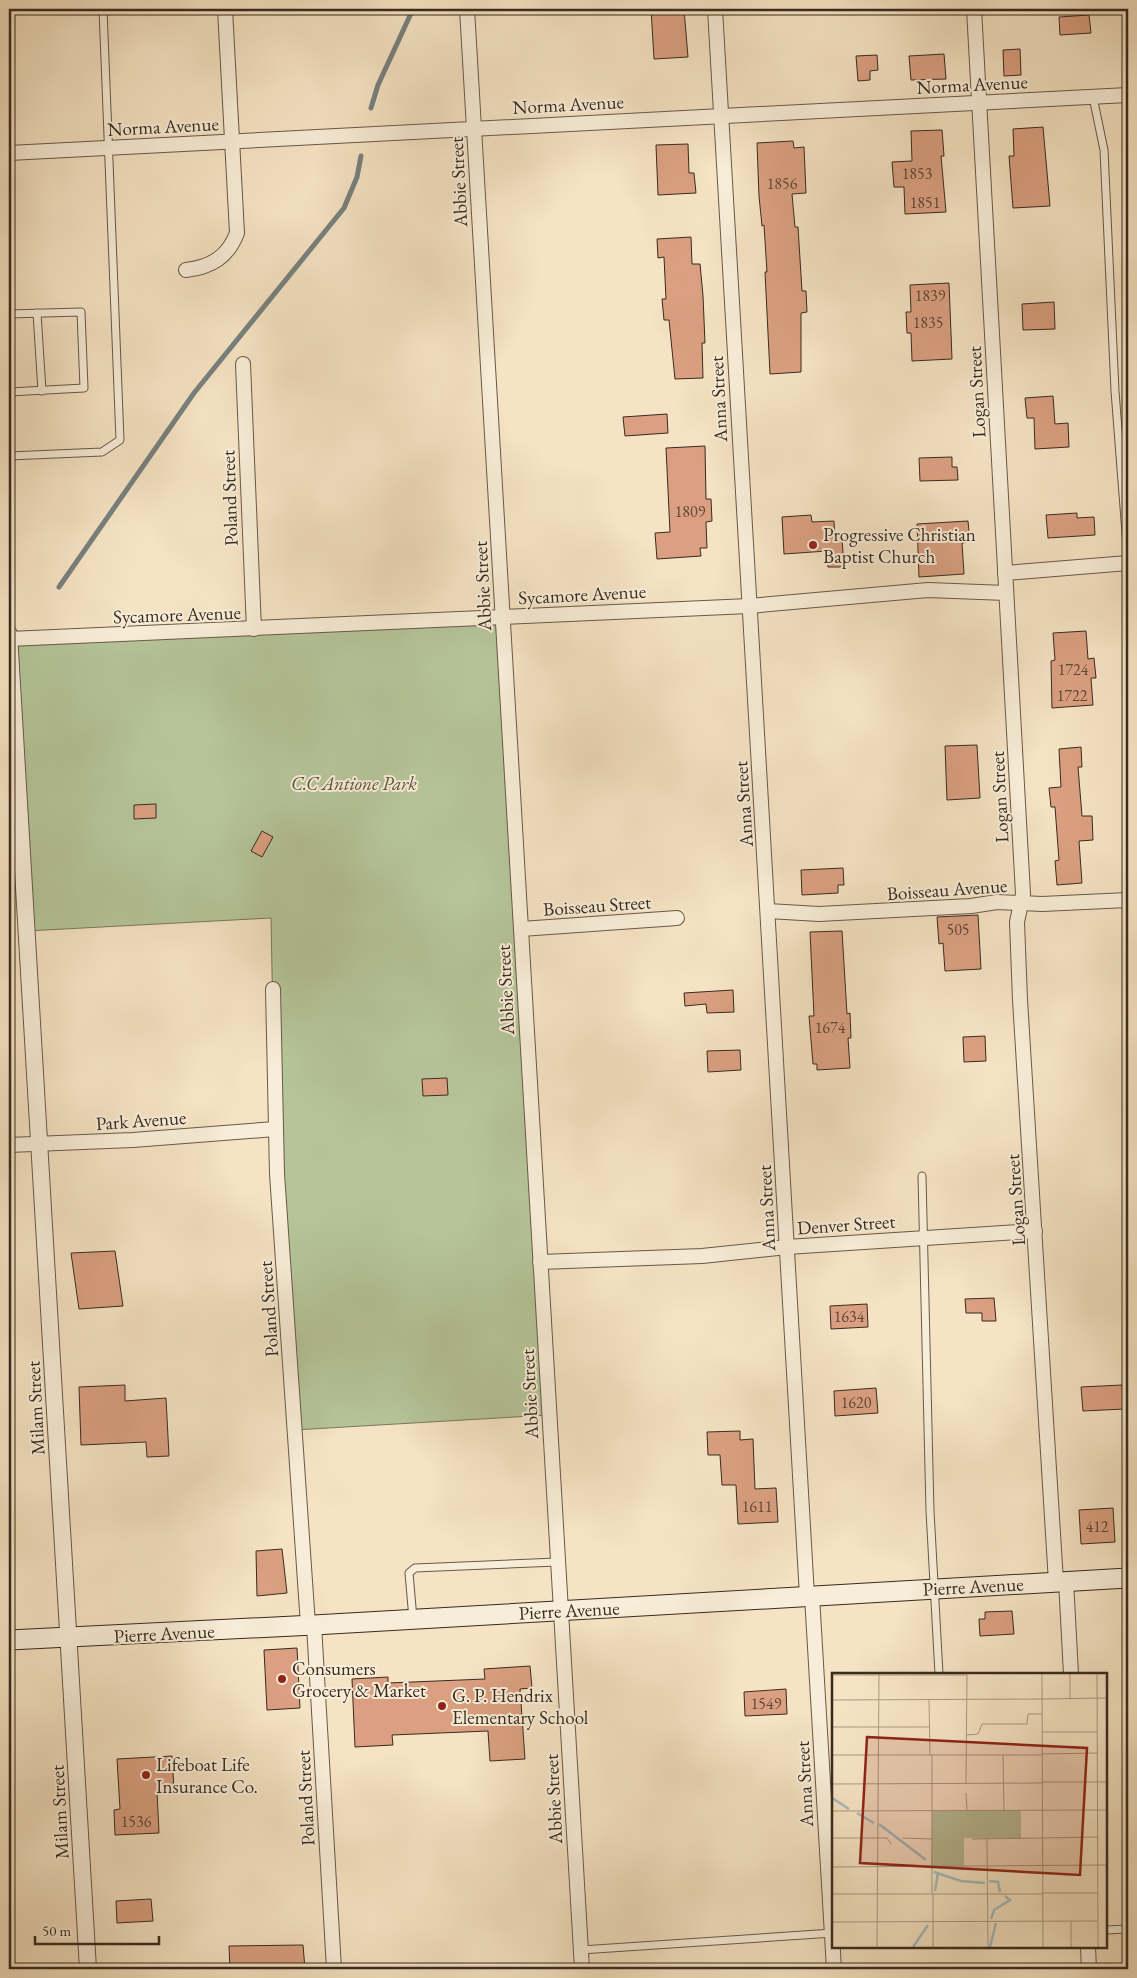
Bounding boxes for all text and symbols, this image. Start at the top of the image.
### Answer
street label: Norma Avenue [916,69,1028,100]
street label: Norma Avenue [512,89,624,120]
street label: Norma Avenue [107,111,219,142]
street label: Abbie Street [444,136,473,229]
house number: 1853 [902,163,933,184]
house number: 1856 [767,173,798,194]
house number: 1851 [910,192,940,213]
house number: 1839 [915,285,946,306]
house number: 1835 [913,312,943,333]
street label: Logan Street [962,345,991,439]
street label: Anna Street [704,355,733,444]
street label: Poland Street [215,450,244,546]
house number: 1809 [675,501,706,522]
place label: Progressive Christian Baptist Church [823,522,976,569]
marker: Progressive Christian Baptist Church [807,539,819,551]
street label: Abbie Street [468,540,497,633]
street label: Sycamore Avenue [517,579,647,610]
street label: Sycamore Avenue [113,600,241,629]
house number: 1724 [1058,659,1089,680]
house number: 1722 [1057,685,1088,706]
street label: Logan Street [985,750,1014,844]
street label: Anna Street [728,760,759,849]
park label: C.C Antione Park [291,771,417,796]
street label: Boisseau Avenue [886,873,1008,906]
street label: Boisseau Street [542,889,652,922]
house number: 505 [946,919,970,940]
street label: Abbie Street [491,944,520,1037]
house number: 1674 [815,1017,846,1038]
street label: Park Avenue [95,1105,187,1136]
street label: Logan Street [1000,1153,1031,1247]
street label: Anna Street [752,1164,781,1253]
street label: Denver Street [796,1209,896,1240]
street label: Poland Street [253,1260,284,1358]
house number: 1634 [834,1306,865,1327]
street label: Abbie Street [515,1348,544,1441]
street label: Milam Street [21,1360,50,1456]
house number: 1620 [841,1392,872,1413]
house number: 1611 [742,1496,772,1517]
house number: 412 [1085,1516,1109,1537]
street label: Pierre Avenue [922,1571,1024,1602]
street label: Pierre Avenue [518,1595,620,1626]
street label: Pierre Avenue [113,1618,215,1649]
place label: Consumers Grocery & Market [292,1656,426,1703]
marker: Consumers Grocery & Market [276,1673,288,1685]
inset map [832,1673,1107,1948]
place label: G. P. Hendrix Elementary School [452,1683,589,1730]
house number: 1549 [751,1693,782,1714]
marker: G. P. Hendrix Elementary School [436,1700,448,1712]
street label: Anna Street [790,1740,819,1829]
street label: Poland Street [291,1749,320,1847]
place label: Lifeboat Life Insurance Co. [156,1752,258,1799]
street label: Abbie Street [539,1753,568,1846]
street label: Milam Street [45,1764,74,1860]
marker: Lifeboat Life Insurance Co. [140,1769,152,1781]
house number: 1536 [121,1811,152,1832]
scale bar [35,1913,159,1945]
text: 50 m [42,1921,71,1940]

